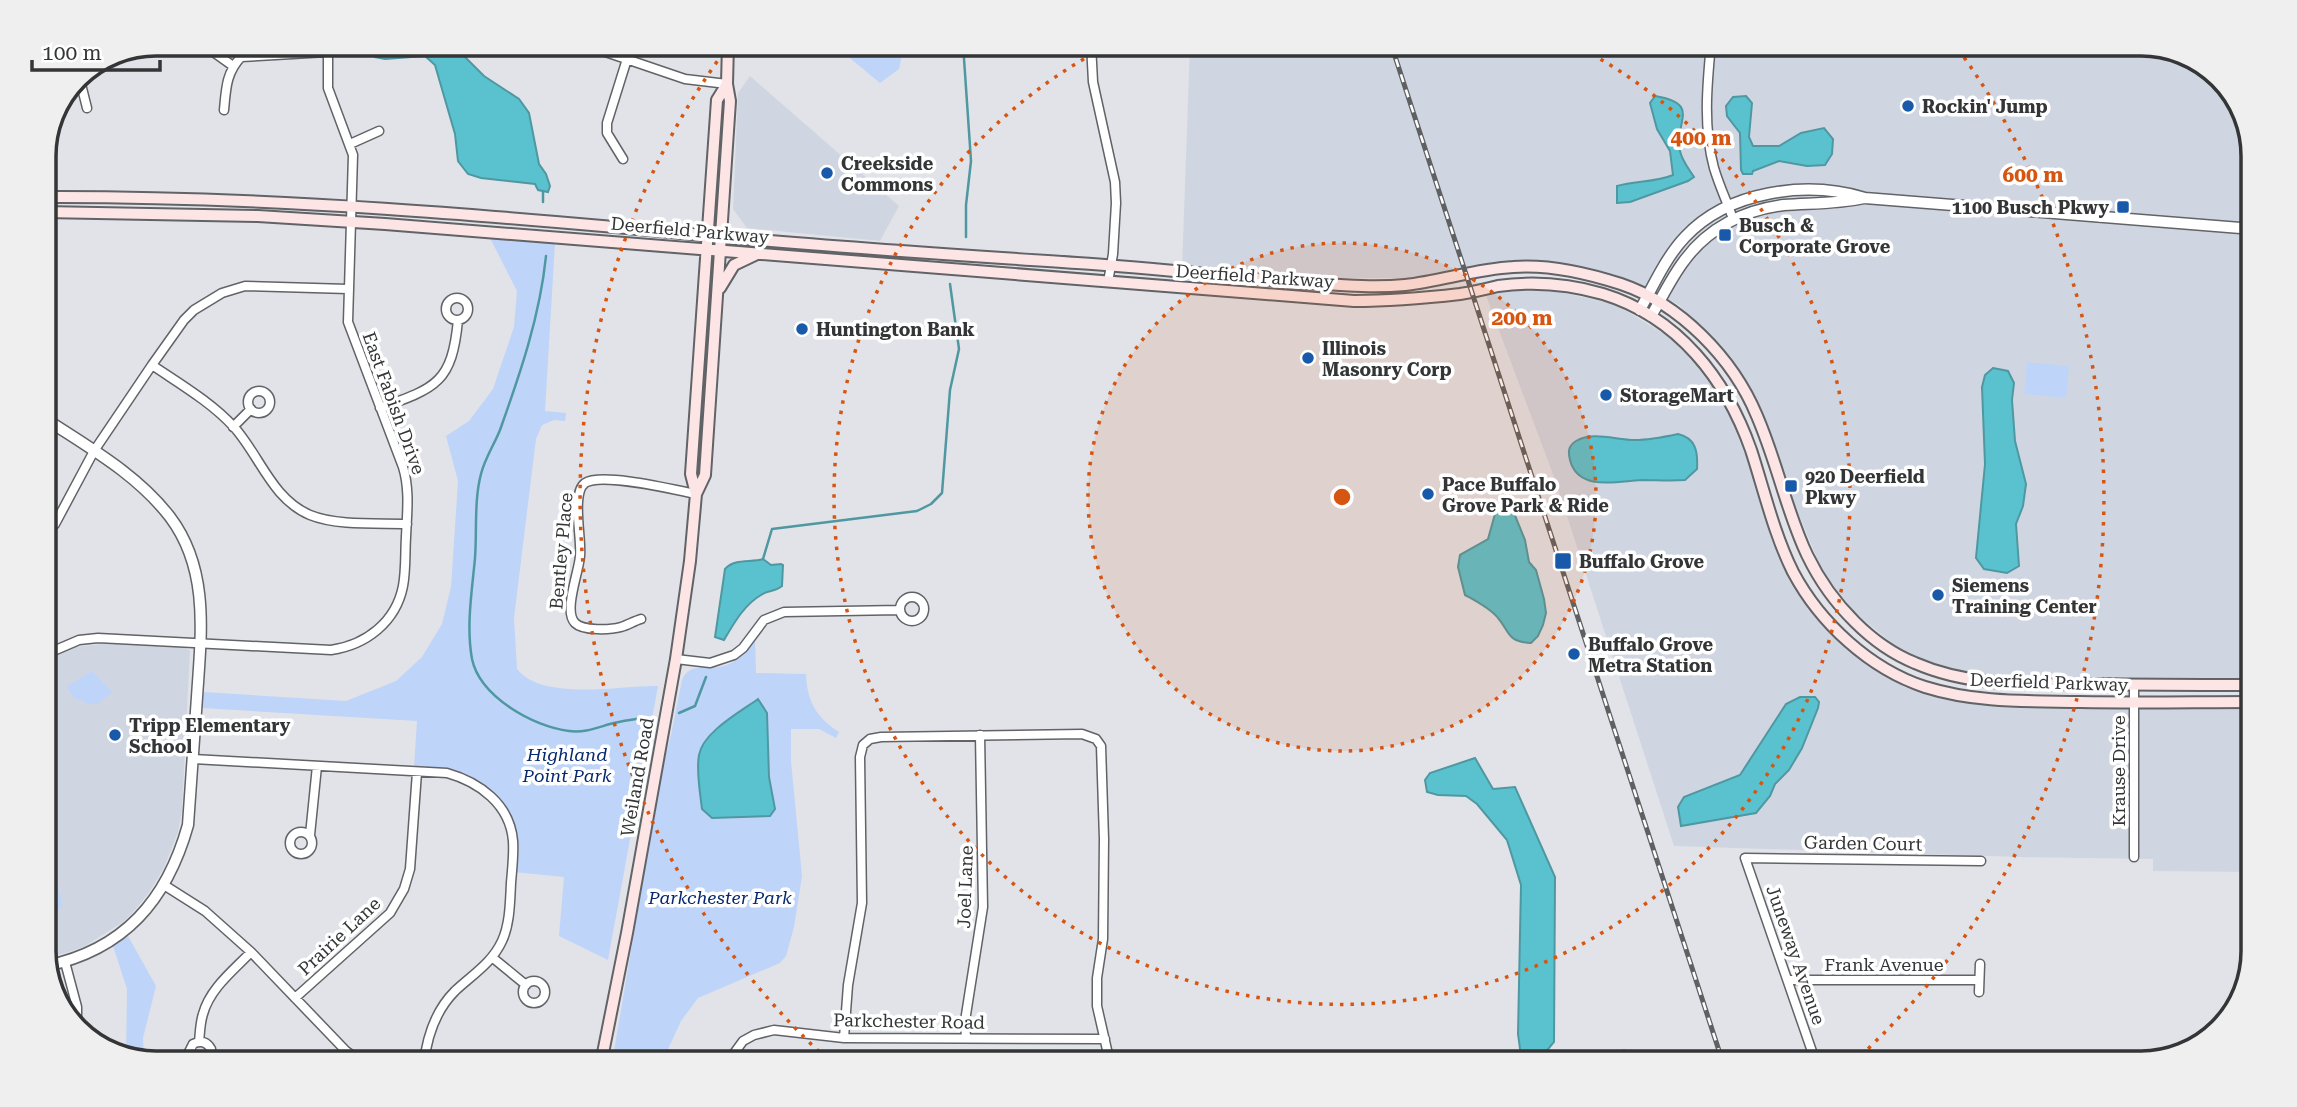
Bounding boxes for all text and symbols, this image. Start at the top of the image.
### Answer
scale bar [32,28,159,72]
text: 100 m [42,41,102,65]
place label: Rockin' Jump [1922,96,2048,117]
marker: Rockin' Jump [1900,98,1916,114]
text: 400 m [1671,126,1731,150]
place label: Creekside Commons [841,153,934,195]
text: 600 m [2003,163,2063,187]
marker: Creekside Commons [819,165,835,181]
place label: 1100 Busch Pkwy [1952,197,2109,218]
marker: 1100 Busch Pkwy [2115,199,2131,215]
street label: Deerfield Parkway [610,213,770,247]
place label: Busch & Corporate Grove [1739,215,1891,257]
marker: Busch & Corporate Grove [1717,227,1733,243]
street label: Deerfield Parkway [1175,260,1335,292]
text: 200 m [1492,306,1552,330]
place label: Huntington Bank [816,319,975,340]
marker: Huntington Bank [794,321,810,337]
street label: East Fabish Drive [358,329,430,477]
place label: Illinois Masonry Corp [1322,338,1452,380]
marker: Illinois Masonry Corp [1300,350,1316,366]
place label: StorageMart [1620,385,1734,406]
marker: StorageMart [1598,387,1614,403]
place label: 920 Deerfield Pkwy [1805,466,1925,508]
place label: Pace Buffalo Grove Park & Ride [1442,474,1609,516]
marker: 920 Deerfield Pkwy [1783,478,1799,494]
centre of rings [1330,485,1354,509]
marker: Pace Buffalo Grove Park & Ride [1420,486,1436,502]
street label: Bentley Place [545,492,577,610]
marker: Buffalo Grove [1553,551,1573,571]
place label: Buffalo Grove [1579,551,1705,572]
place label: Siemens Training Center [1952,575,2097,617]
marker: Siemens Training Center [1930,587,1946,603]
place label: Buffalo Grove Metra Station [1588,634,1714,676]
marker: Buffalo Grove Metra Station [1566,646,1582,662]
street label: Deerfield Parkway [1969,669,2129,695]
place label: Tripp Elementary School [129,715,291,757]
street label: Weiland Road [616,715,658,838]
street label: Krause Drive [2108,715,2129,827]
marker: Tripp Elementary School [107,727,123,743]
park label: Highland Point Park [522,744,612,786]
street label: Garden Court [1804,831,1923,855]
street label: Joel Lane [953,845,977,929]
street label: Juneway Avenue [1762,883,1830,1028]
park label: Parkchester Park [647,887,792,908]
street label: Prairie Lane [294,893,384,979]
street label: Frank Avenue [1824,954,1944,975]
street label: Parkchester Road [833,1009,986,1033]

